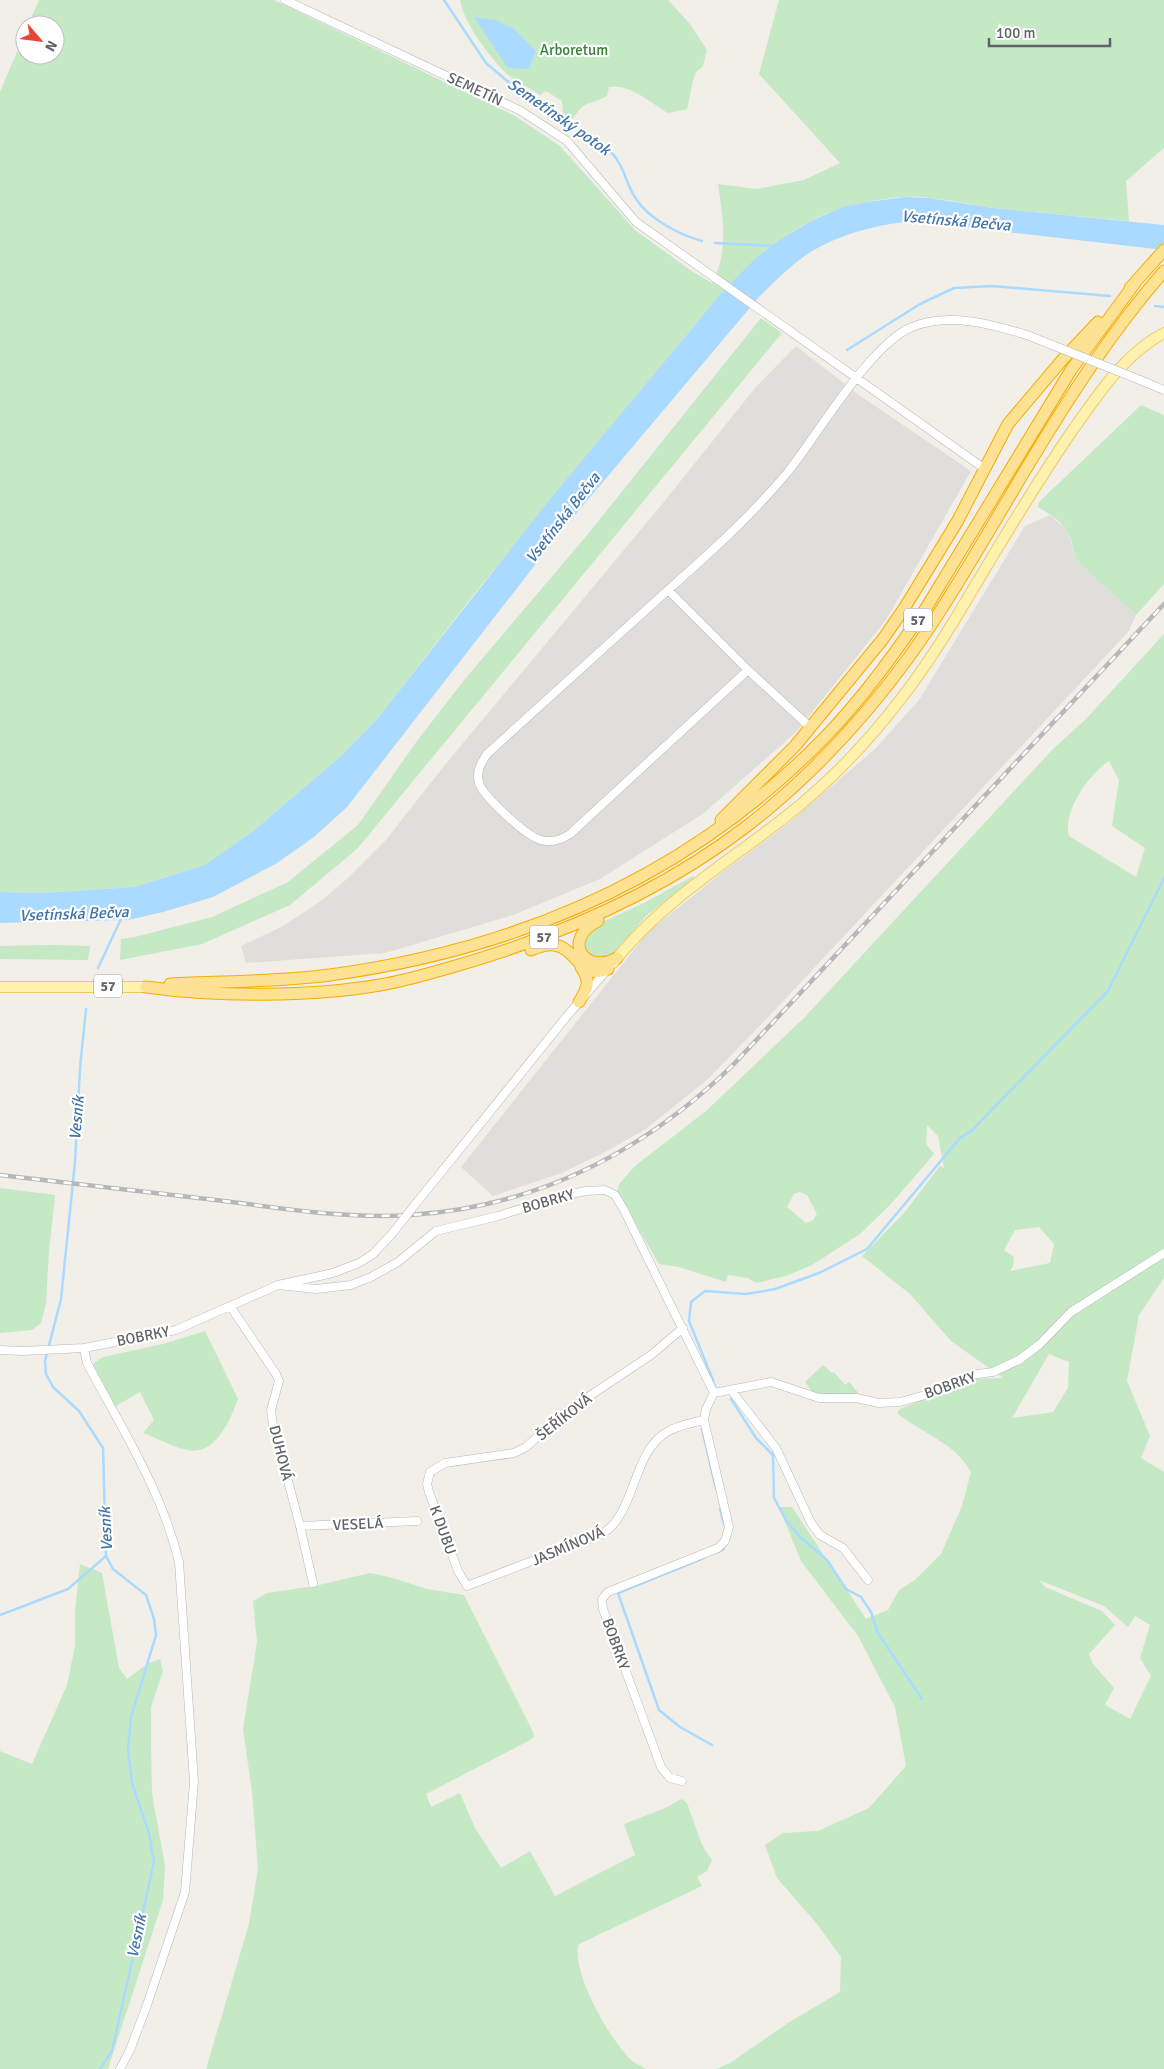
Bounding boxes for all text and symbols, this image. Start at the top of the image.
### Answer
north arrow [15,15,65,65]
scale bar [989,15,1110,47]
text: 100 m [996,24,1036,42]
text: N [41,38,61,54]
park label: Arboretum [540,41,608,59]
street label: SEMETÍN [444,67,506,110]
water label: Semetínský potok [504,74,616,161]
water label: Vsetínská Bečva [901,206,1012,236]
water label: Vsetínská Bečva [521,468,605,567]
road number: 57 [904,608,932,632]
water label: Vsetínská Bečva [19,902,130,926]
road number: 57 [530,926,558,949]
road number: 57 [94,974,122,998]
water label: Vesník [65,1093,89,1141]
street label: BOBRKY [520,1185,577,1217]
street label: BOBRKY [115,1322,171,1350]
street label: BOBRKY [922,1367,979,1403]
street label: ŠEŘÍKOVÁ [532,1389,595,1444]
street label: DUHOVÁ [265,1423,298,1483]
street label: K DUBU [426,1503,460,1557]
water label: Vesník [95,1504,117,1552]
street label: VESELÁ [332,1513,384,1534]
street label: JASMÍNOVÁ [529,1522,607,1569]
street label: BOBRKY [598,1616,634,1673]
water label: Vesník [123,1910,152,1960]

